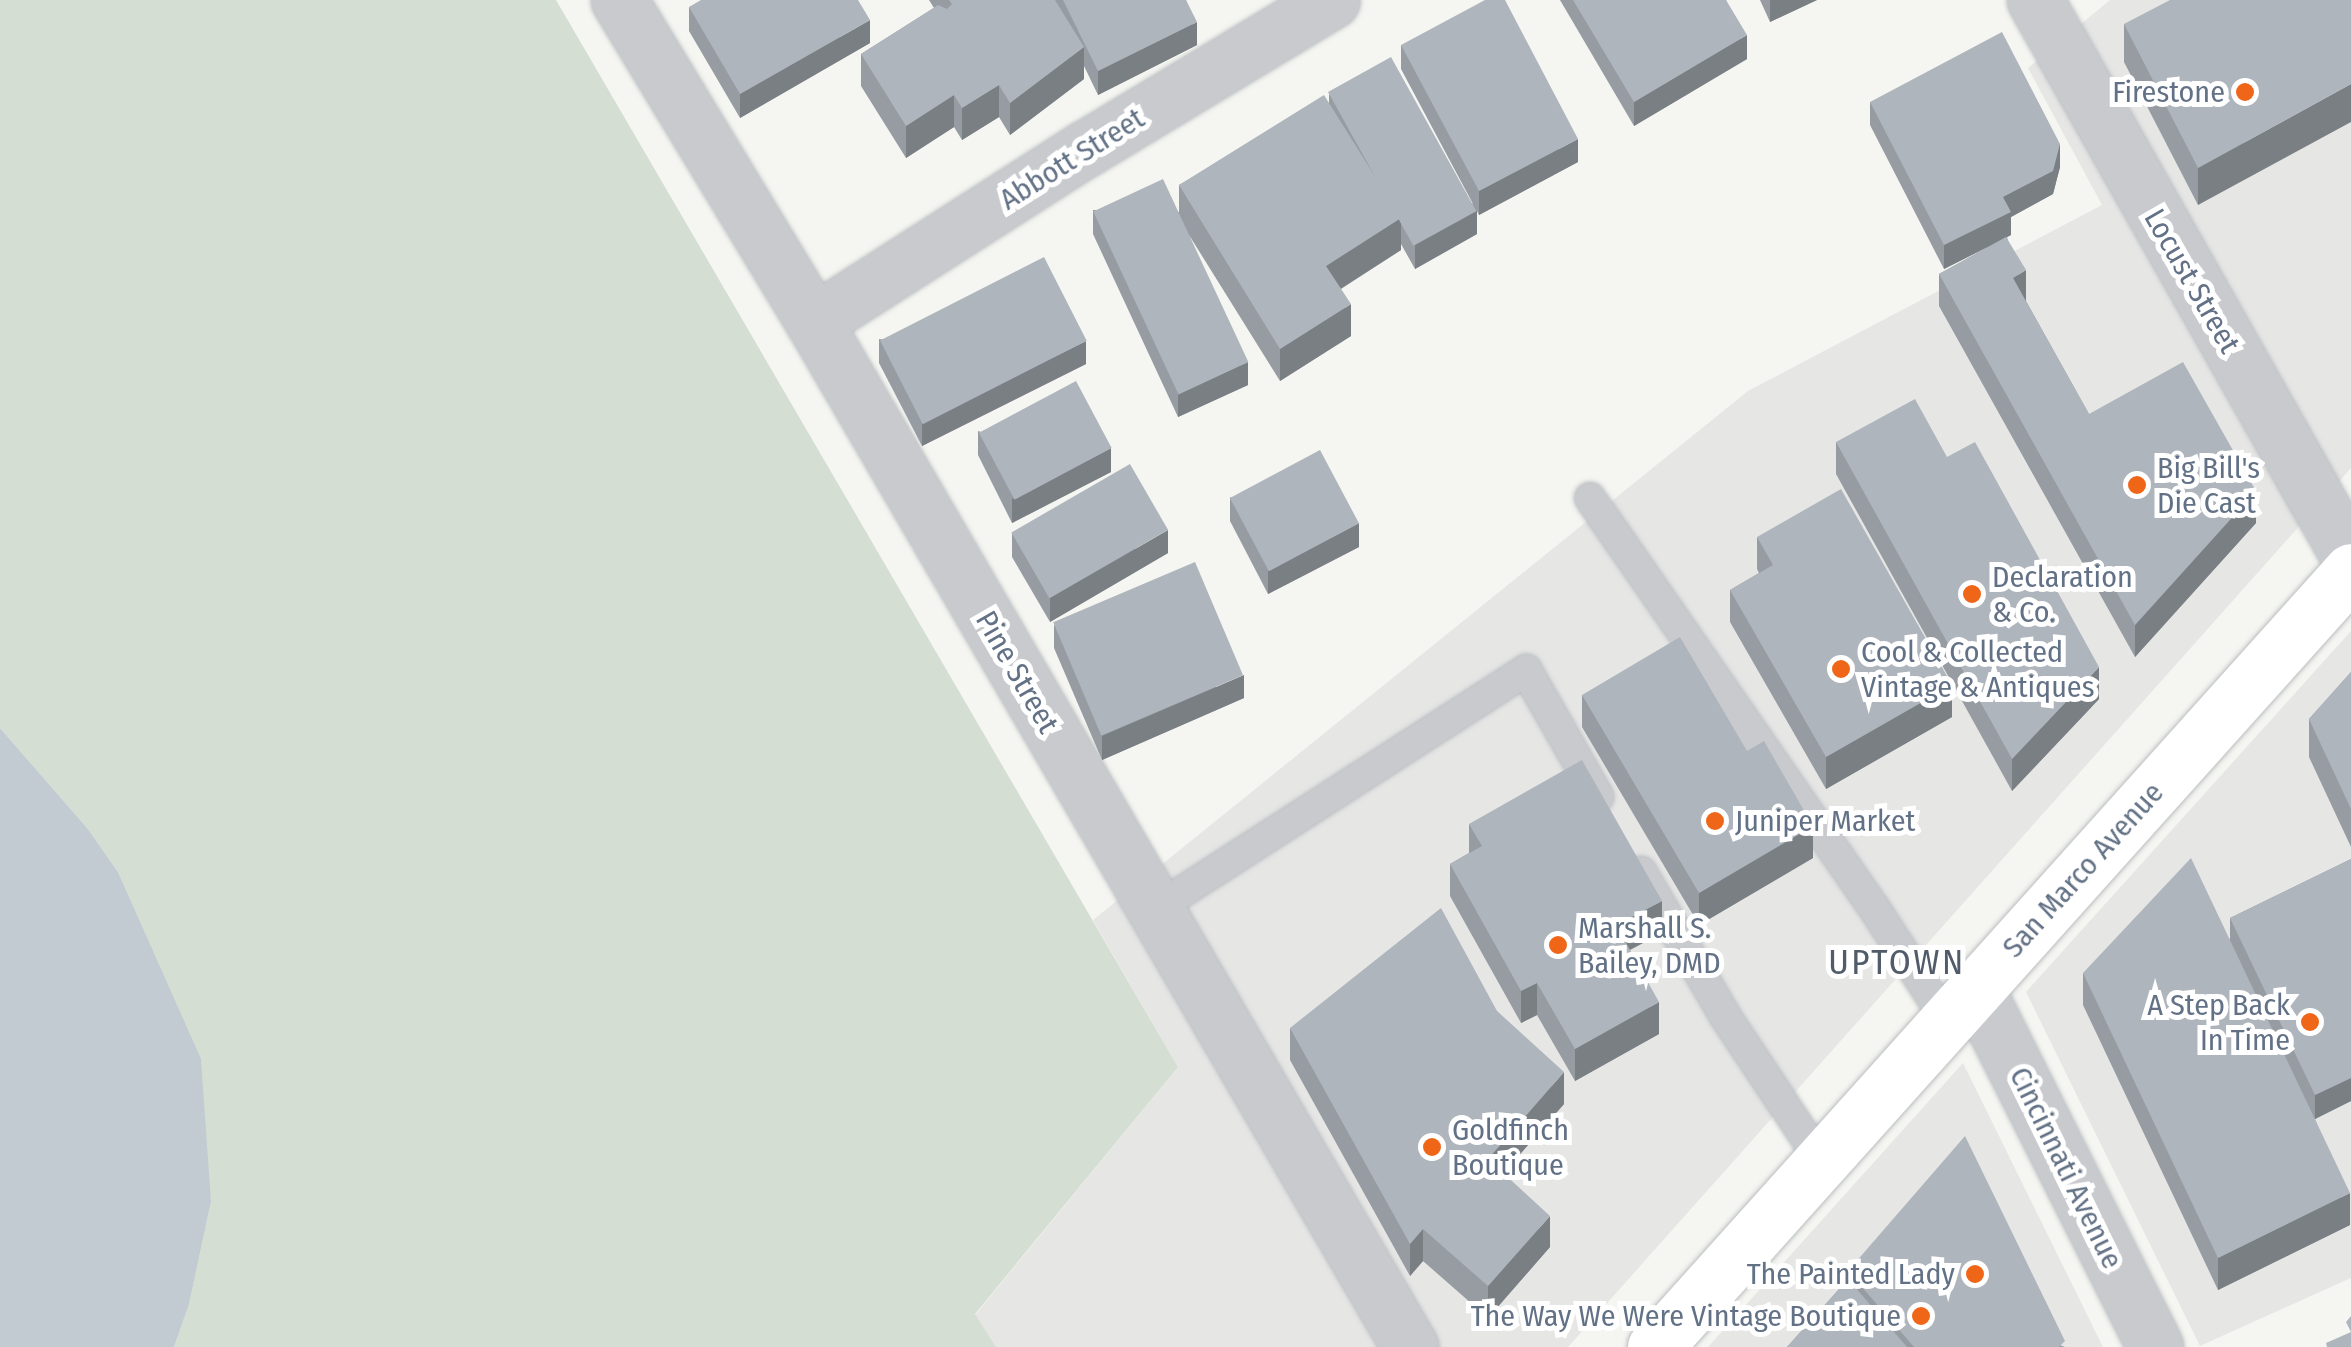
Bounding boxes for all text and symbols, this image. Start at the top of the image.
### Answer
place label: Firestone [2112,74,2225,110]
marker: Firestone [2234,81,2256,103]
street label: Abbott Street [993,100,1151,218]
street label: Locust Street [2136,203,2248,359]
place label: Big Bill's Die Cast [2157,450,2260,520]
marker: Big Bill's Die Cast [2126,474,2148,496]
place label: Declaration & Co. [1992,559,2133,630]
marker: Declaration & Co. [1961,583,1983,605]
street label: Pine Street [968,605,1066,739]
place label: Cool & Collected Vintage & Antiques [1861,634,2094,704]
marker: Cool & Collected Vintage & Antiques [1830,658,1852,680]
street label: San Marco Avenue [1995,775,2171,965]
place label: Juniper Market [1735,803,1915,839]
marker: Juniper Market [1704,810,1726,832]
place label: Marshall S. Bailey, DMD [1578,910,1721,980]
marker: Marshall S. Bailey, DMD [1547,934,1569,956]
district label: UPTOWN [1828,941,1966,983]
place label: A Step Back In Time [2147,987,2290,1058]
marker: A Step Back In Time [2299,1011,2321,1033]
street label: Cincinnati Avenue [2002,1061,2130,1275]
place label: Goldfinch Boutique [1452,1112,1569,1182]
marker: Goldfinch Boutique [1421,1136,1443,1158]
place label: The Painted Lady [1747,1256,1955,1292]
marker: The Painted Lady [1964,1263,1986,1285]
place label: The Way We Were Vintage Boutique [1471,1298,1901,1334]
marker: The Way We Were Vintage Boutique [1910,1305,1932,1327]

